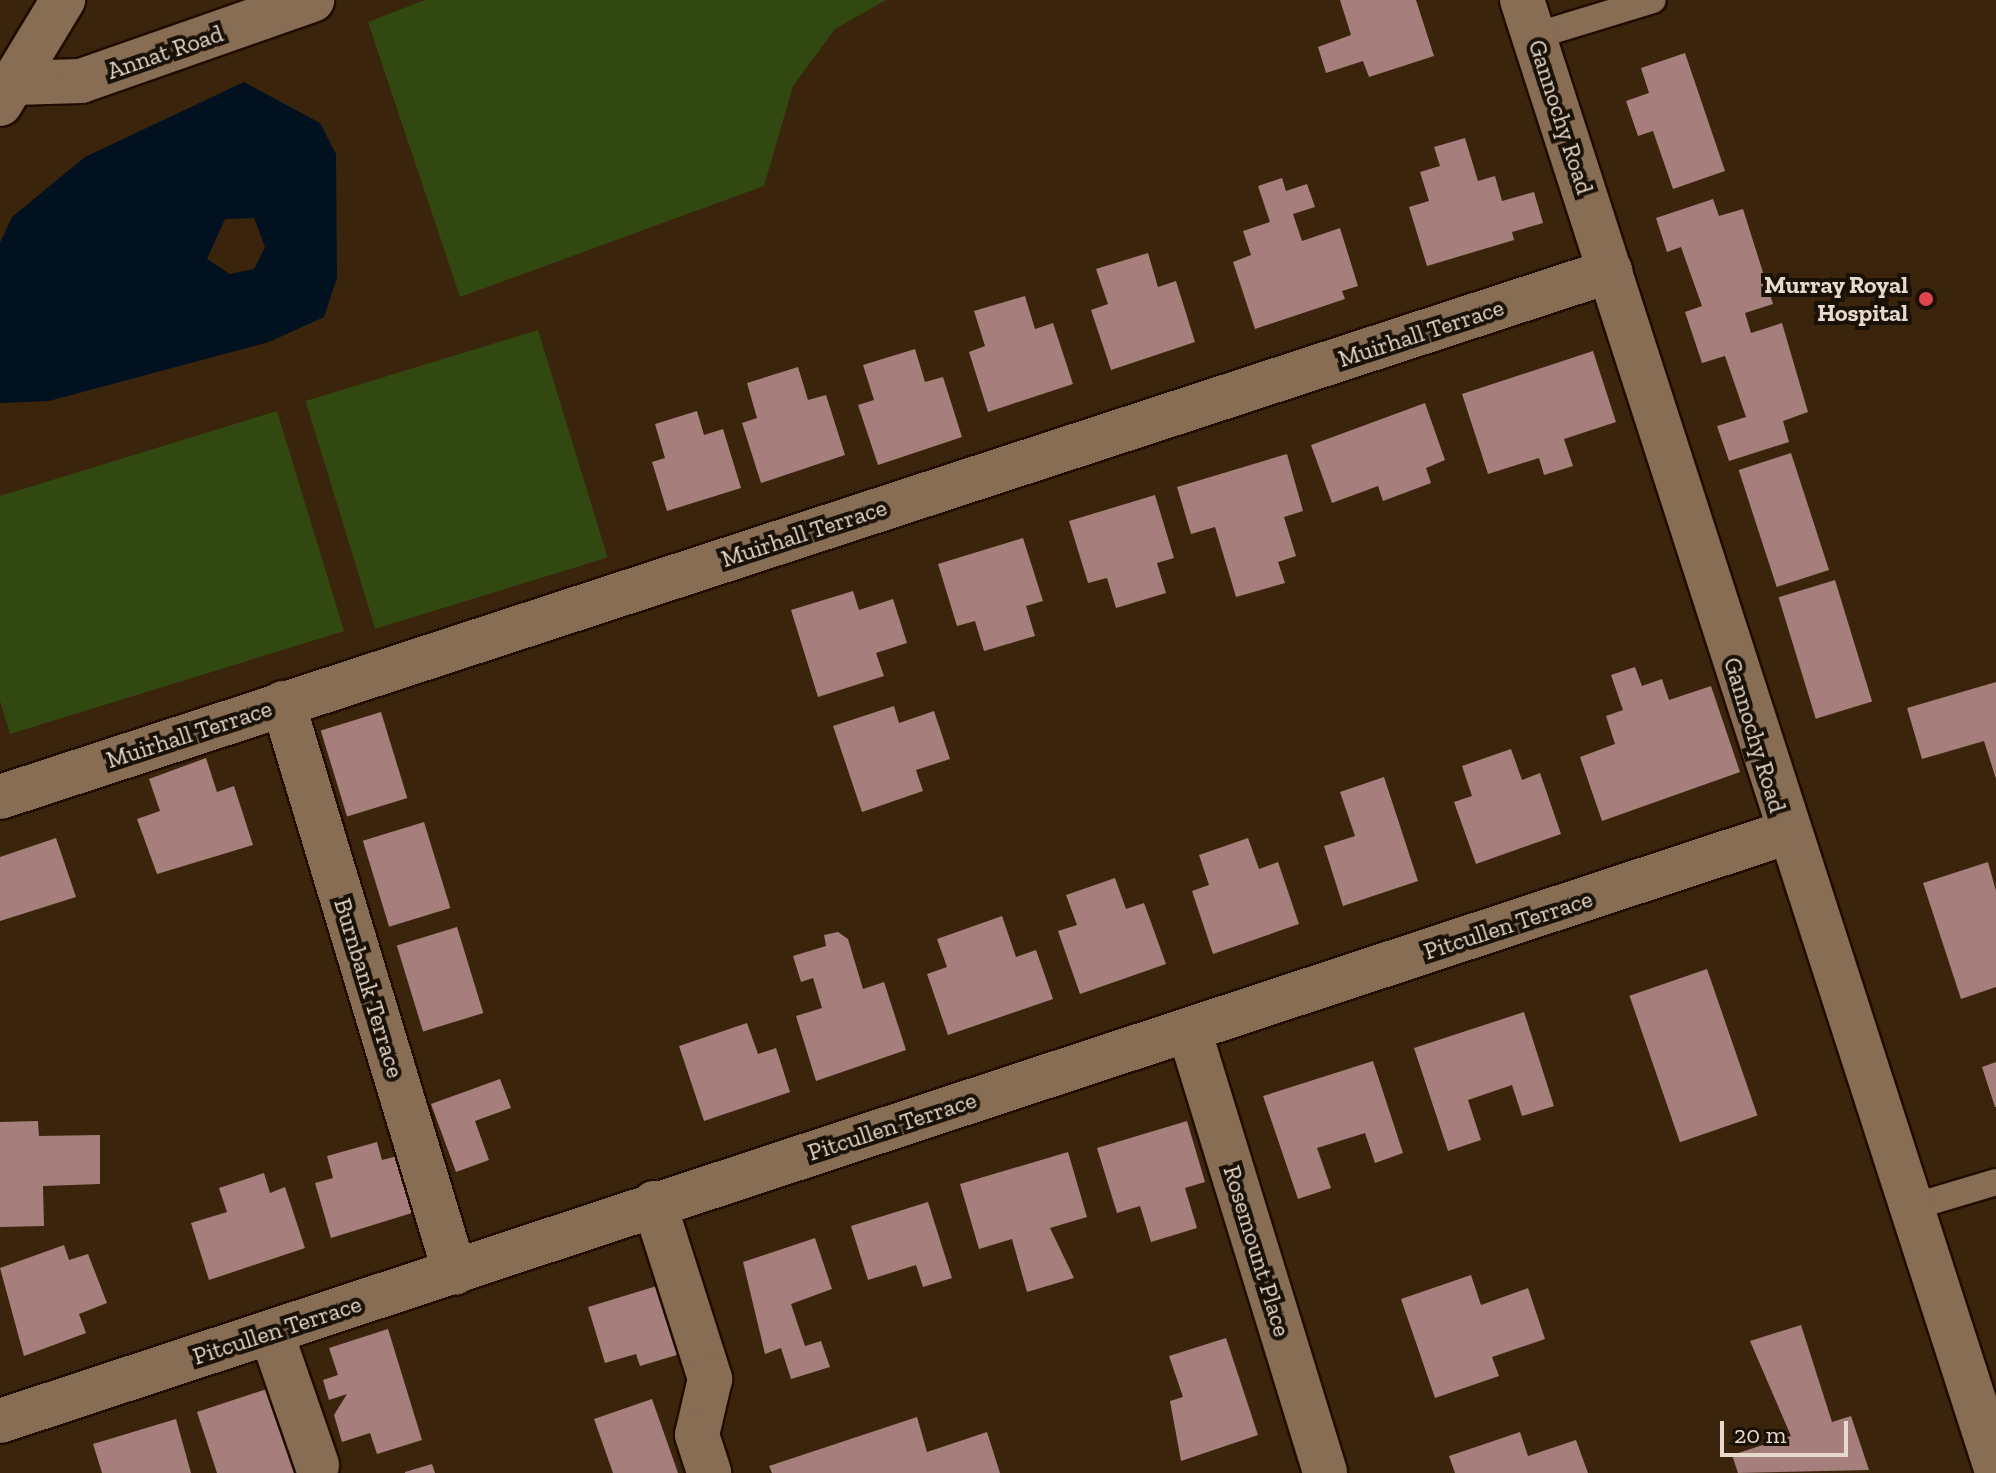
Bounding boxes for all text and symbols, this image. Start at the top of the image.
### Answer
street label: Annat Road [103,19,227,85]
street label: Gannochy Road [1522,36,1600,198]
place label: Murray Royal Hospital [1764,271,1908,327]
marker: Murray Royal Hospital [1915,288,1937,310]
street label: Muirhall Terrace [1334,293,1508,373]
street label: Muirhall Terrace [717,493,891,573]
street label: Gannochy Road [1718,654,1792,816]
street label: Muirhall Terrace [102,694,276,774]
street label: Pitcullen Terrace [1420,884,1596,966]
street label: Burnbank Terrace [328,895,410,1081]
street label: Pitcullen Terrace [804,1085,980,1167]
street label: Rosemount Place [1217,1162,1297,1340]
street label: Pitcullen Terrace [189,1289,365,1371]
scale bar [1724,1405,1852,1455]
text: 20 m [1734,1420,1786,1449]

